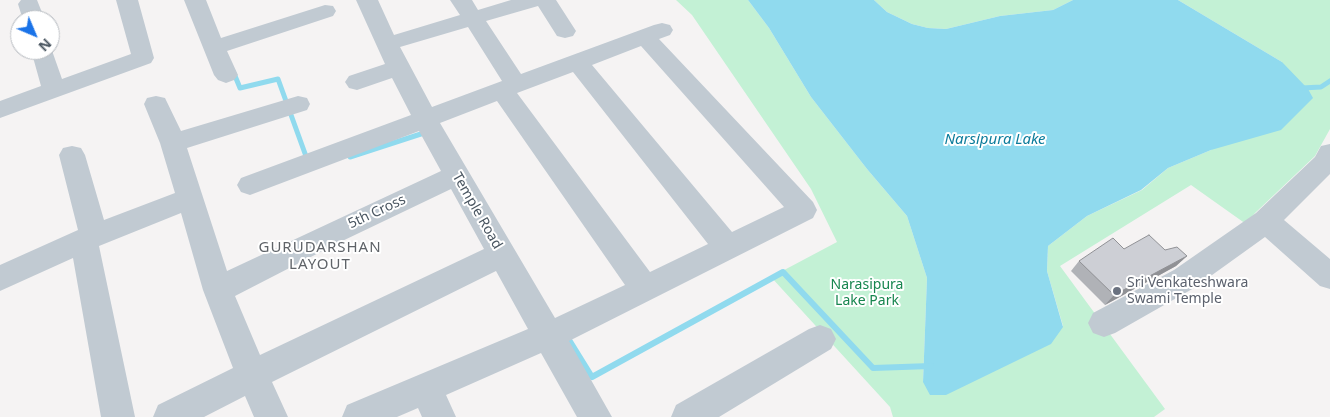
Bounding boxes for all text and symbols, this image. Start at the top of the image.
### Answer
north arrow [10,10,60,60]
text: N [35,35,56,56]
water label: Narsipura Lake [944,131,1046,149]
street label: Temple Road [448,170,506,252]
street label: 5th Cross [346,191,408,233]
district label: GURUDARSHAN LAYOUT [257,239,383,274]
place label: Sri Venkateshwara Swami Temple [1127,275,1248,308]
park label: Narasipura Lake Park [831,277,903,310]
marker: Sri Venkateshwara Swami Temple [1111,285,1123,297]

